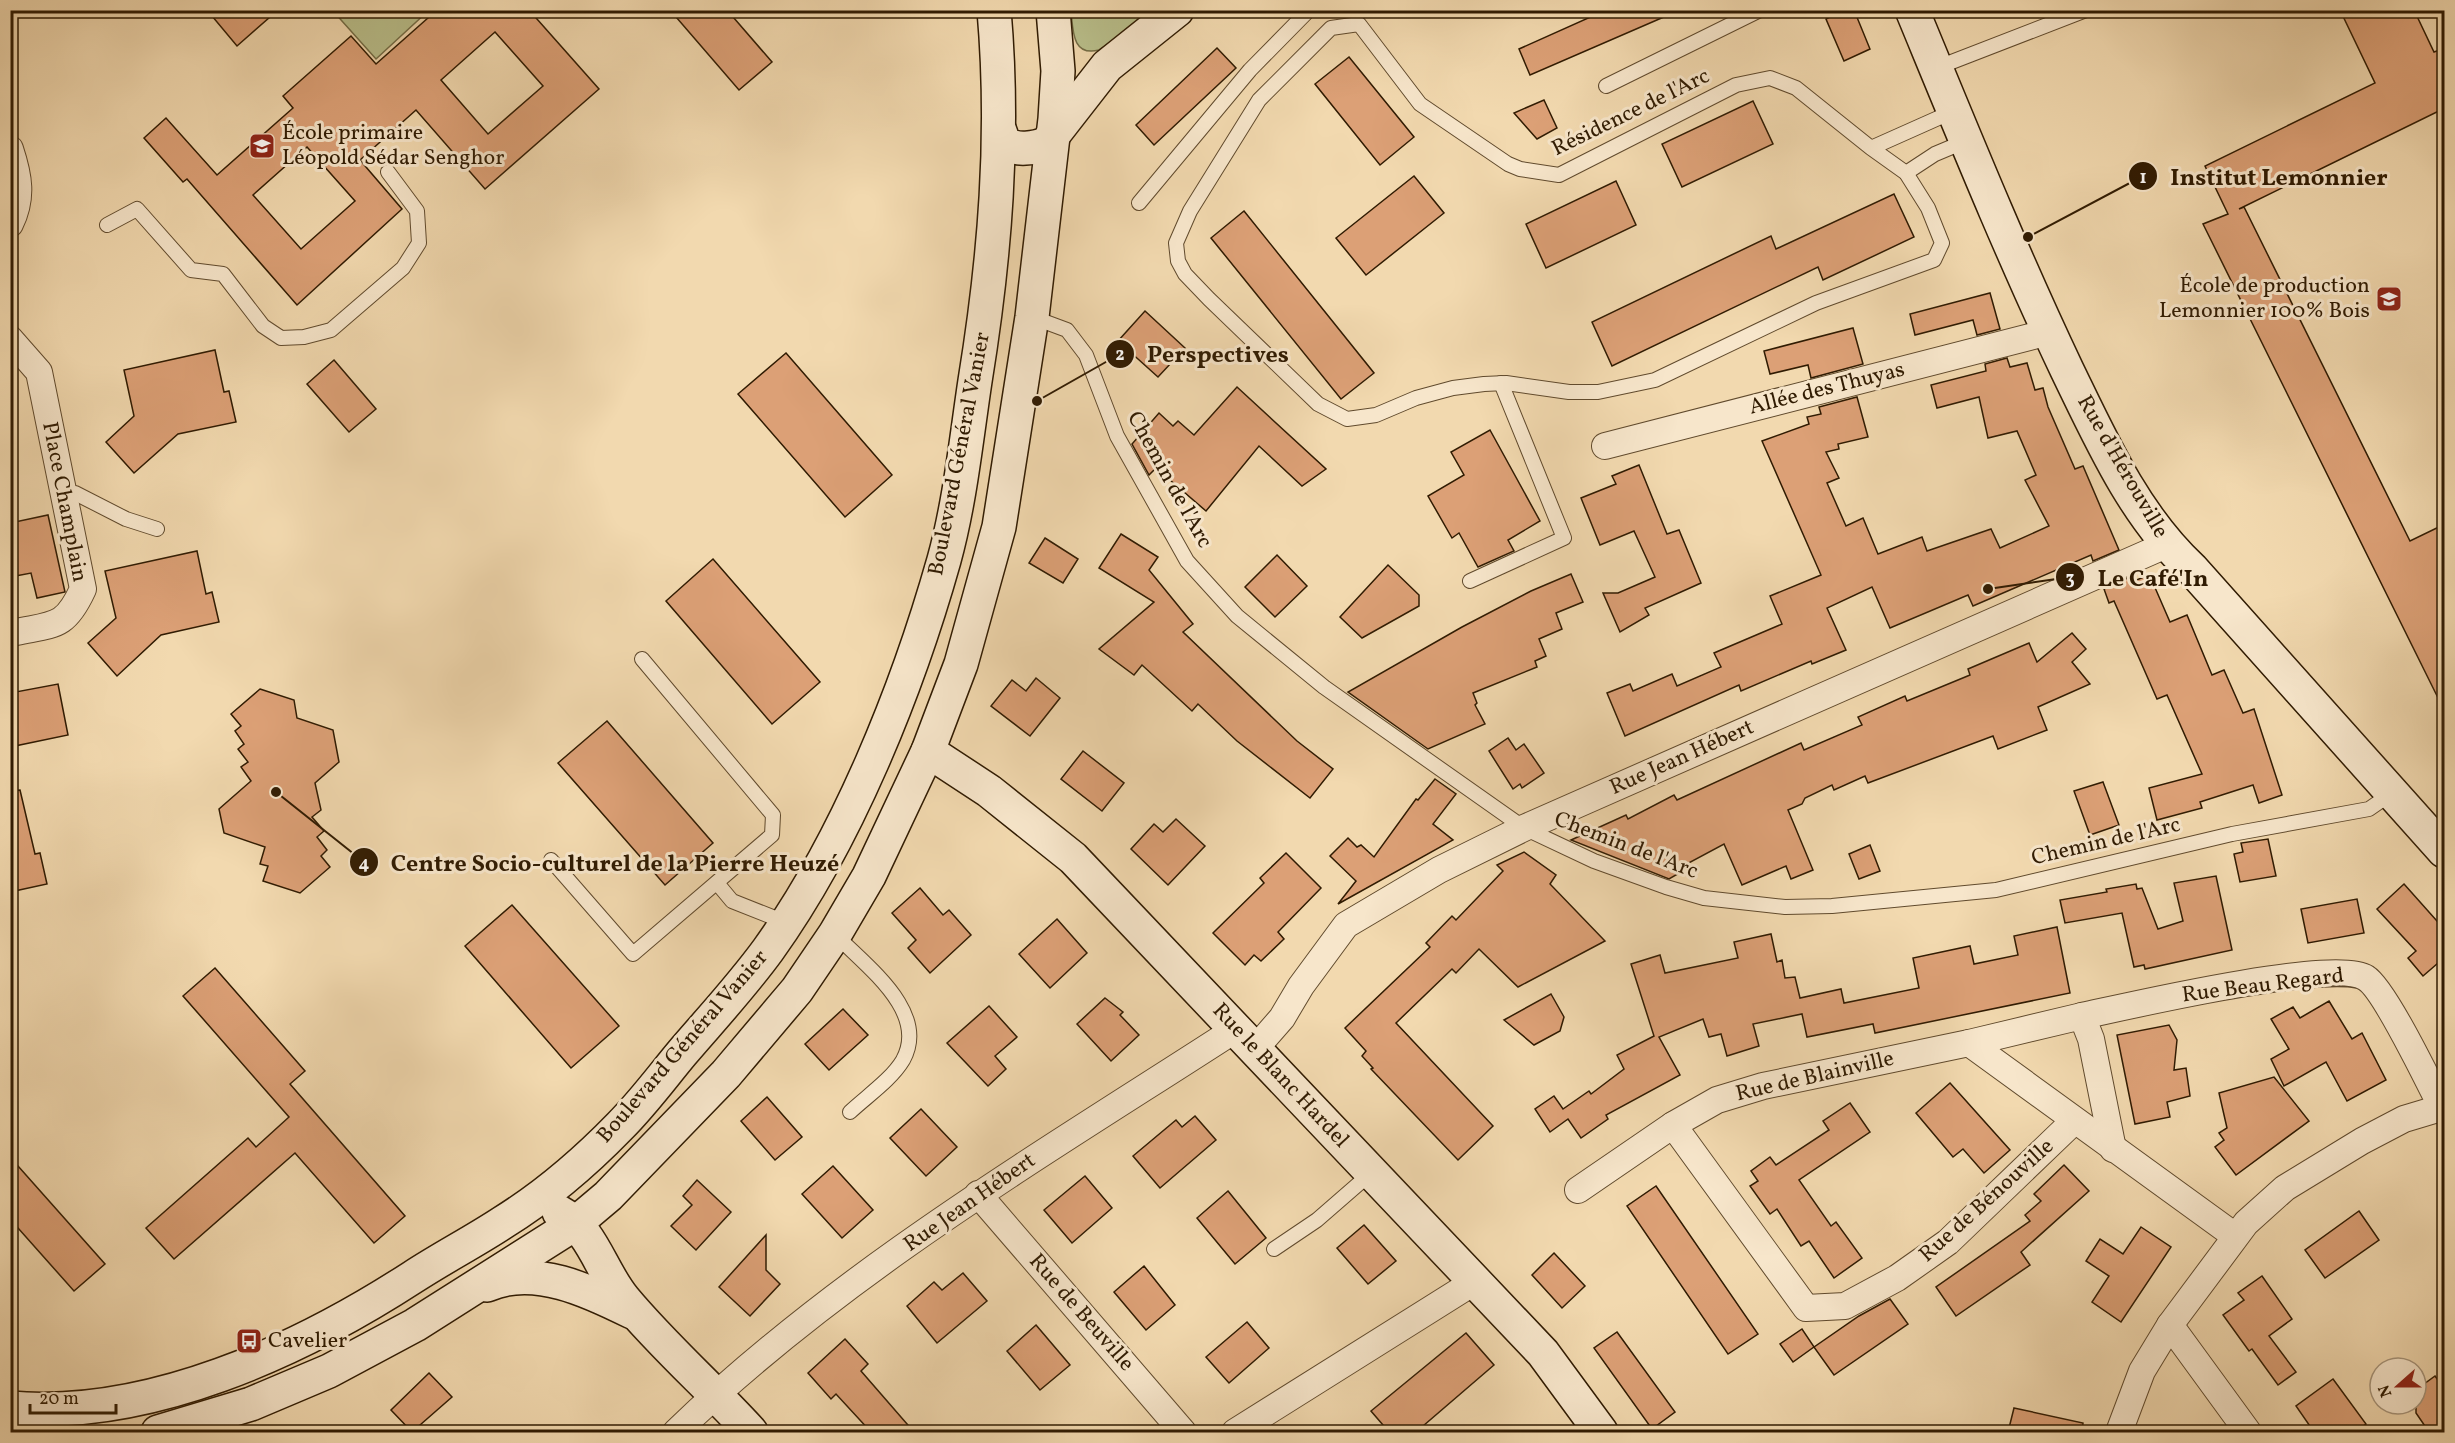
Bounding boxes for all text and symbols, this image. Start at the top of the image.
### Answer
street label: Résidence de l'Arc [1547,61,1715,165]
place label: École primaire Léopold Sédar Senghor [282,118,504,174]
school or university icon: École primaire Léopold Sédar Senghor [247,131,277,161]
callout: Institut Lemonnier [2128,155,2400,197]
text: Institut Lemonnier [2170,162,2388,196]
text: 1 [2139,166,2147,191]
place label: École de production Lemonnier 100% Bois [2159,271,2370,327]
school or university icon: École de production Lemonnier 100% Bois [2374,284,2404,314]
street label: Boulevard Général Vanier [921,330,999,578]
callout: Perspectives [1105,333,1301,375]
text: Perspectives [1147,339,1289,373]
text: 2 [1115,343,1125,368]
street label: Allée des Thuyas [1746,355,1908,423]
street label: Rue d'Hérouville [2068,390,2176,544]
street label: Chemin de l'Arc [1119,406,1219,554]
street label: Place Champlain [33,419,95,585]
callout: Le Café'In [2055,556,2220,598]
text: Le Café'In [2098,563,2209,597]
text: 3 [2065,567,2075,592]
street label: Rue Jean Hébert [1605,712,1759,804]
street label: Chemin de l'Arc [1549,804,1703,888]
street label: Chemin de l'Arc [2028,810,2184,874]
callout: Centre Socio-culturel de la Pierre Heuzé [349,841,852,883]
text: Centre Socio-culturel de la Pierre Heuzé [391,848,839,882]
text: 4 [359,852,370,877]
street label: Boulevard Général Vanier [590,944,776,1150]
street label: Rue Beau Regard [2180,961,2346,1011]
street label: Rue le Blanc Hardel [1204,997,1356,1155]
street label: Rue de Blainville [1733,1044,1897,1110]
street label: Rue de Bénouville [1913,1132,2061,1270]
street label: Rue Jean Hébert [898,1146,1043,1260]
street label: Rue de Beuville [1021,1247,1141,1379]
bus stop icon: Cavelier [234,1326,264,1356]
place label: Cavelier [268,1326,347,1357]
north arrow [2368,1356,2428,1416]
scale bar [30,1377,116,1415]
text: N [2373,1381,2398,1400]
text: 20 m [39,1387,79,1412]

